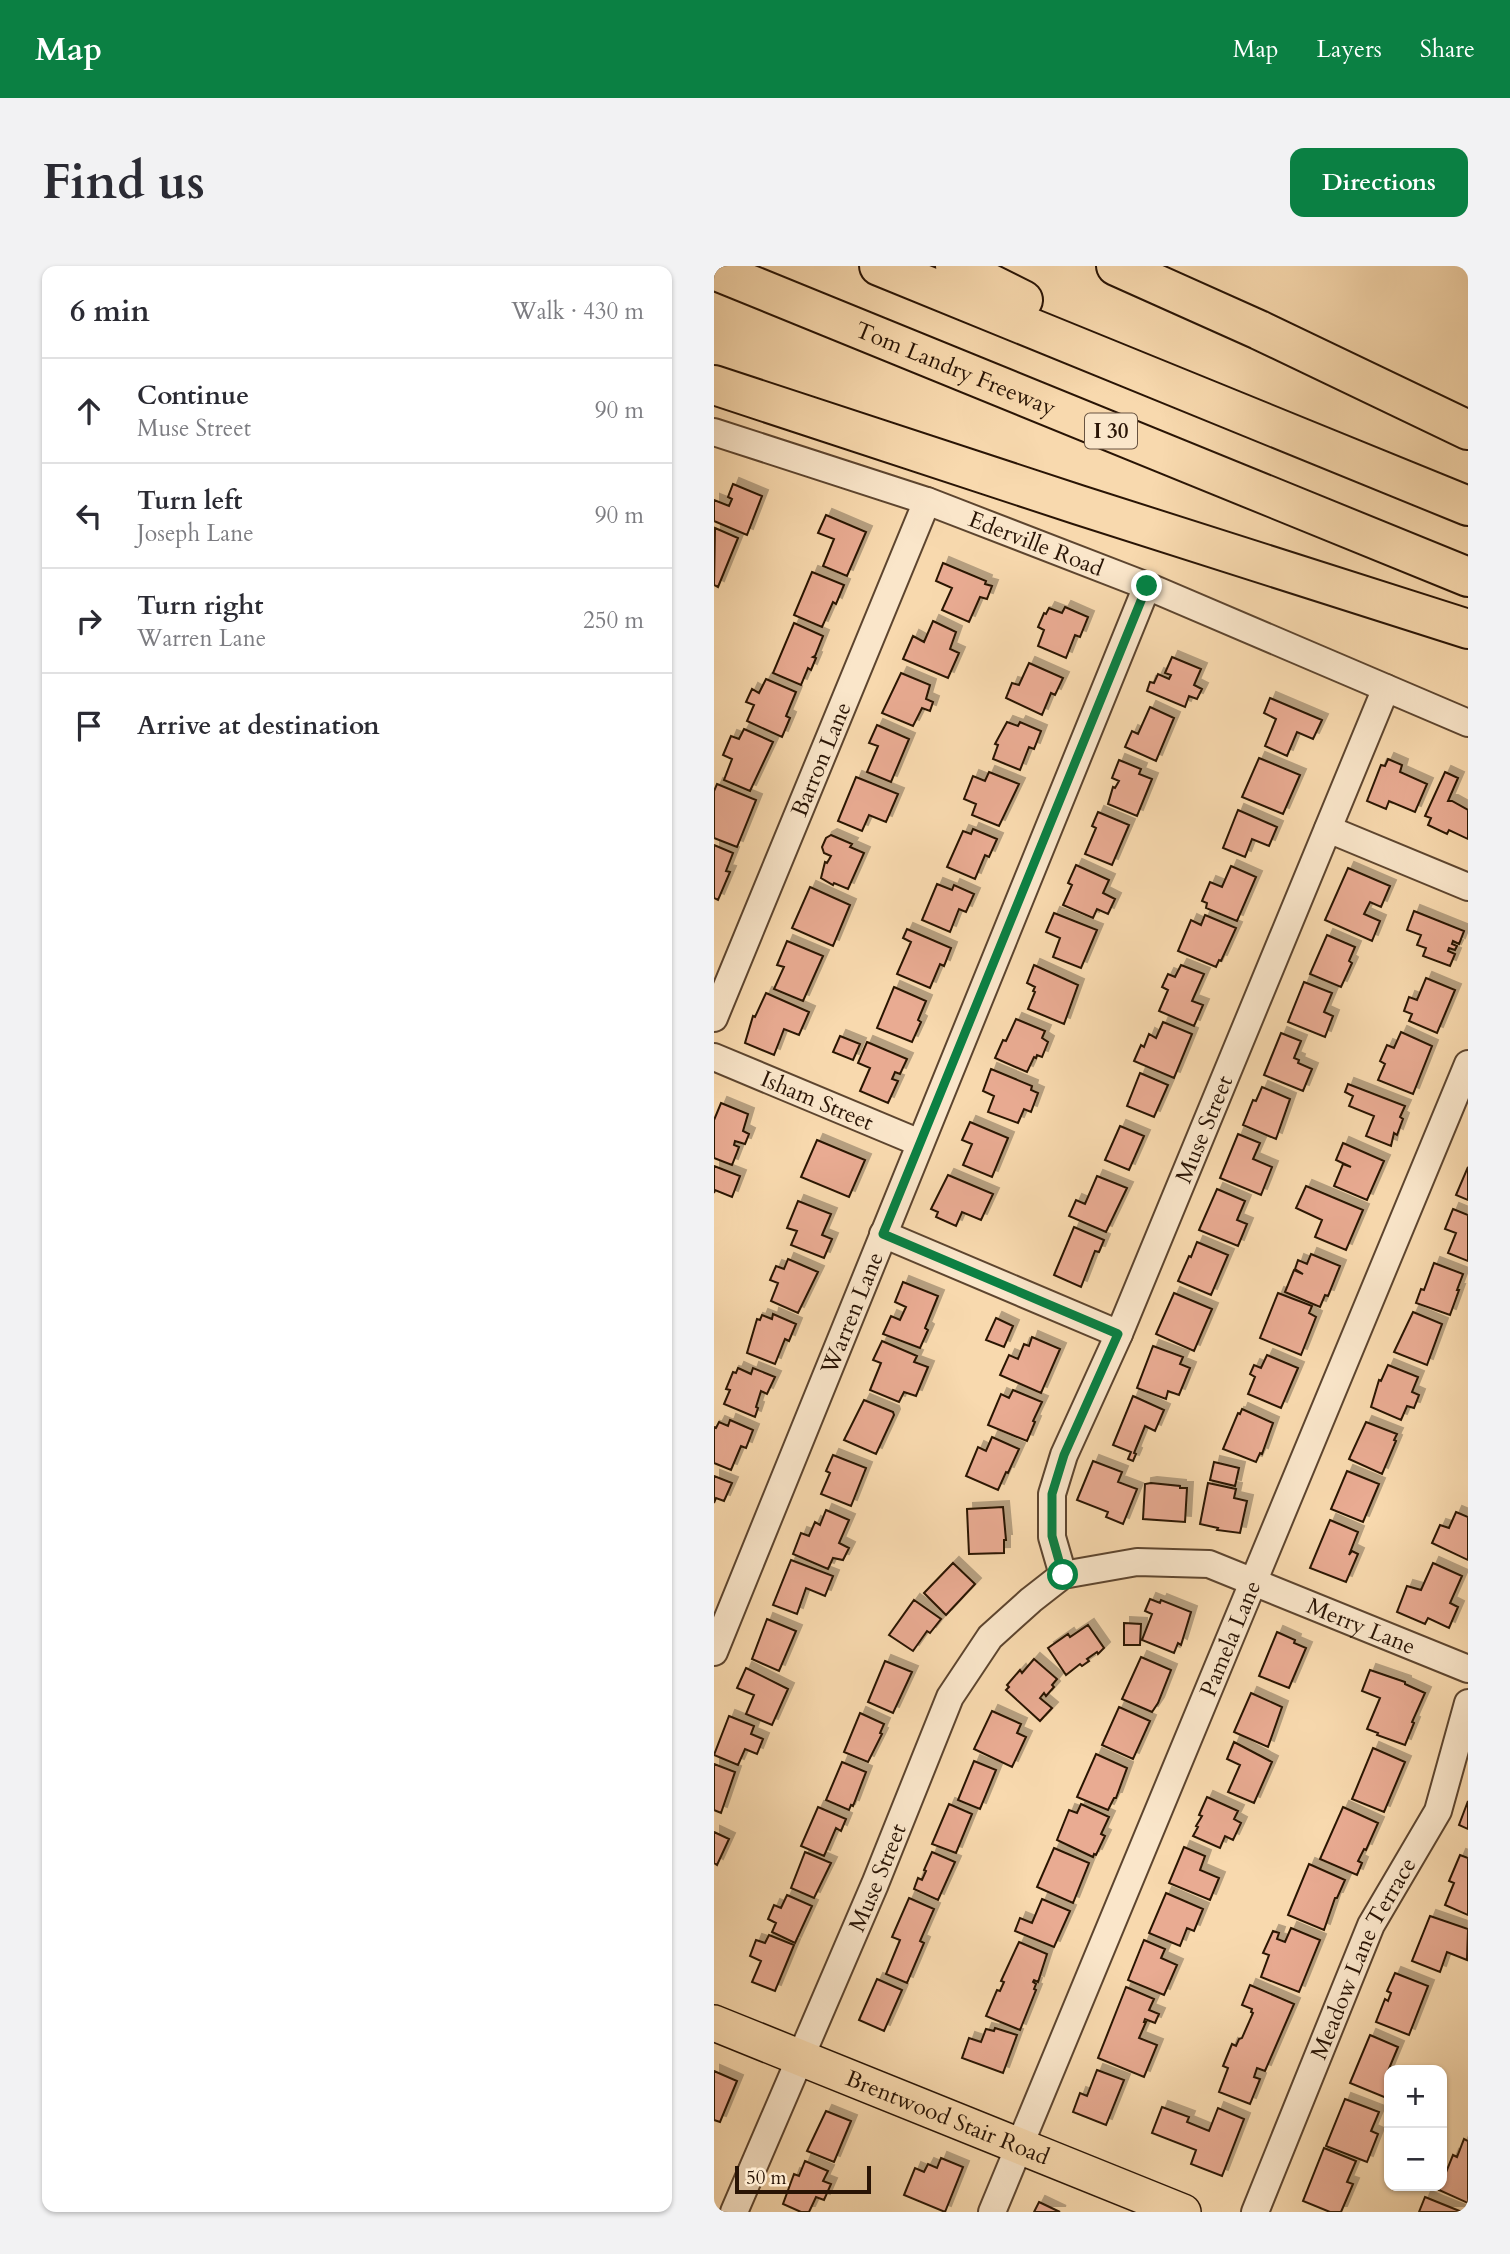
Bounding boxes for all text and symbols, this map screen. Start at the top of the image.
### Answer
text: Map [35,27,102,72]
text: Map [1233,33,1279,66]
text: Layers [1317,33,1382,66]
text: Share [1420,33,1475,66]
button: Directions [1290,148,1468,217]
text: Find us [42,149,205,216]
text: 6 min [70,291,150,332]
text: Walk · 430 m [511,296,644,327]
street label: Tom Landry Freeway [851,314,1061,423]
text: Continue [137,378,249,413]
icon: ahead [70,392,108,430]
text: 90 m [595,395,644,426]
text: Muse Street [137,413,251,444]
road number: I 30 [1085,414,1137,448]
text: Turn left [137,483,242,518]
icon: left [70,497,108,535]
text: 90 m [595,500,644,531]
street label: Ederville Road [964,503,1109,584]
text: Joseph Lane [137,518,254,549]
route end [1131,570,1162,601]
text: Turn right [137,588,264,623]
icon: right [70,602,108,640]
text: 250 m [583,605,644,636]
text: Warren Lane [137,623,266,654]
street label: Barron Lane [783,697,858,821]
icon: arrive [70,707,108,745]
text: Arrive at destination [137,708,380,743]
street label: Isham Street [756,1063,878,1137]
street label: Muse Street [1168,1070,1240,1188]
street label: Warren Lane [813,1247,890,1380]
route start [1047,1559,1078,1590]
street label: Pamela Lane [1192,1576,1268,1701]
street label: Merry Lane [1302,1590,1420,1662]
street label: Muse Street [841,1819,913,1936]
street label: Meadow Lane Terrace [1303,1851,1423,2064]
street label: Brentwood Stair Road [841,2062,1055,2172]
map controls [1384,2065,1447,2191]
button: + [1384,2065,1447,2128]
button: − [1384,2128,1447,2191]
scale bar [735,2163,872,2195]
text: 50 m [746,2165,787,2191]

